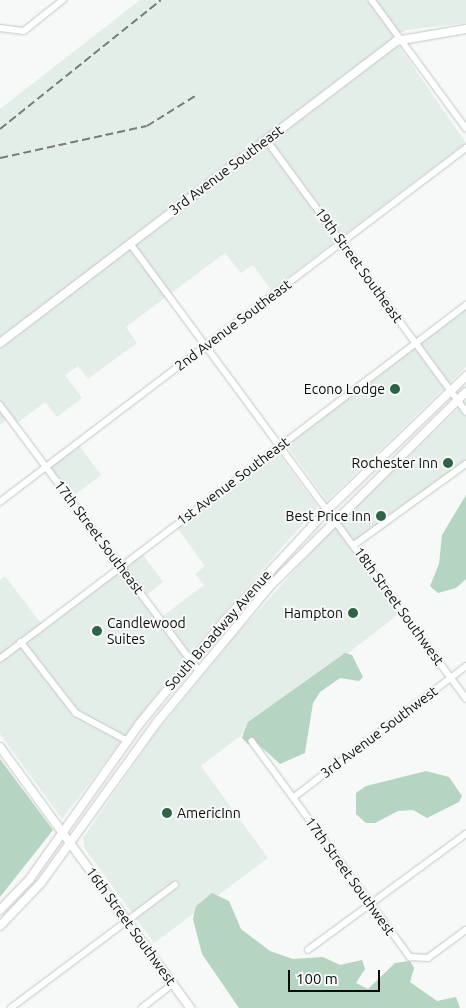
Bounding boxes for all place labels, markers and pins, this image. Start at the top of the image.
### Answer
place label: Econo Lodge [304,381,385,397]
marker: Econo Lodge [389,383,401,395]
place label: Rochester Inn [352,455,438,471]
marker: Rochester Inn [442,457,454,469]
place label: Best Price Inn [286,508,371,524]
marker: Best Price Inn [375,510,387,522]
place label: Hampton [284,605,343,621]
marker: Hampton [347,607,359,619]
place label: Candlewood Suites [107,615,186,648]
marker: Candlewood Suites [91,625,103,637]
place label: AmericInn [177,805,241,821]
marker: AmericInn [161,807,173,819]

